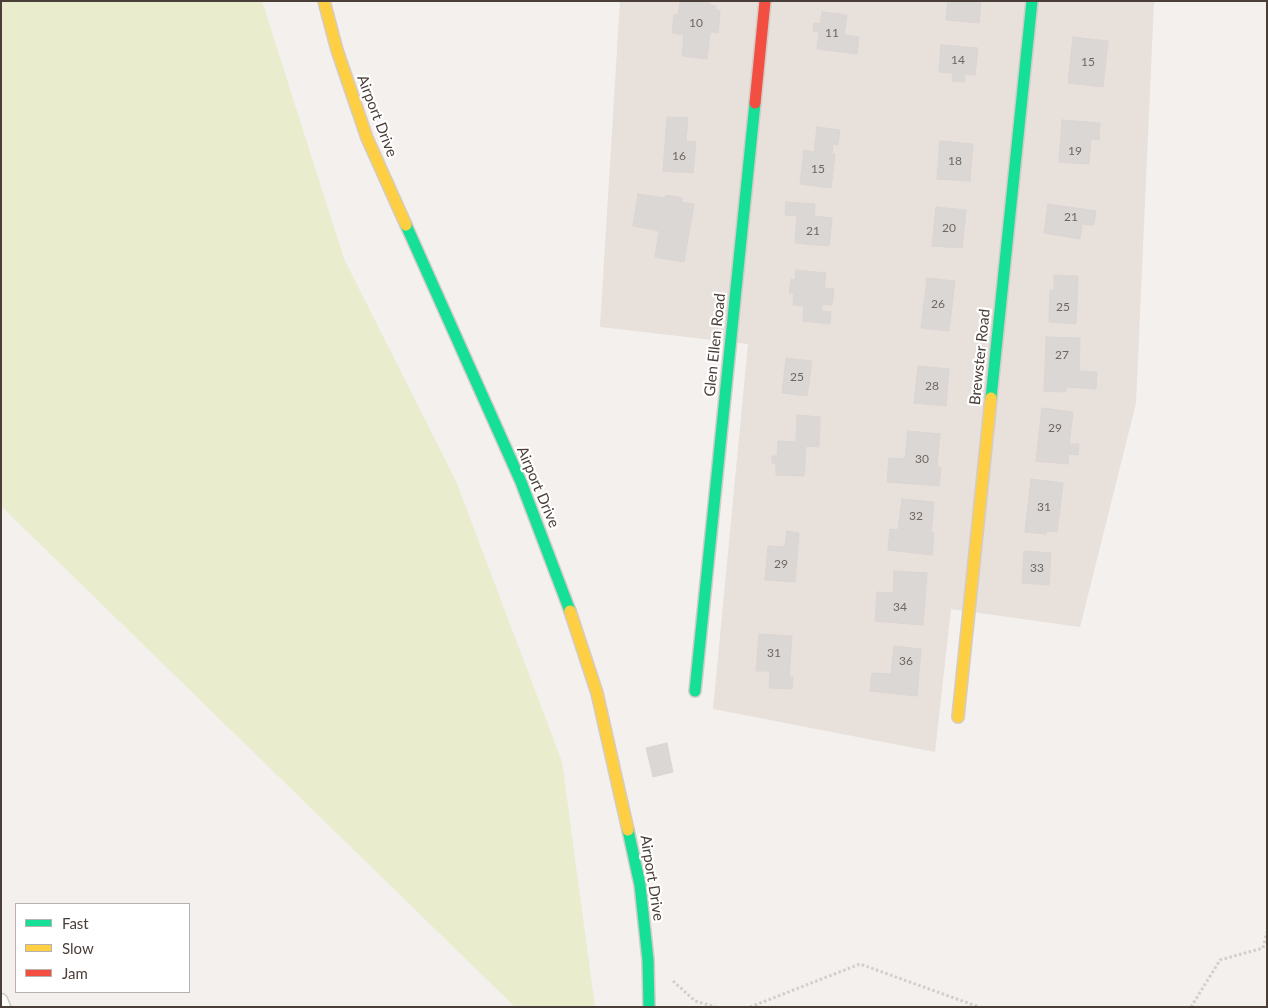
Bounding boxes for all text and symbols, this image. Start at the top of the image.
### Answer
house number: 10 [689,16,703,30]
house number: 11 [825,26,839,40]
house number: 14 [951,53,965,67]
house number: 15 [1081,55,1095,69]
street label: Airport Drive [353,72,401,160]
house number: 19 [1068,144,1082,158]
house number: 16 [672,149,686,163]
house number: 18 [948,154,962,168]
house number: 15 [811,162,825,176]
house number: 21 [1064,210,1078,224]
house number: 20 [942,221,956,235]
house number: 21 [806,224,820,238]
street label: Glen Ellen Road [701,293,729,397]
house number: 26 [931,297,945,311]
house number: 25 [1056,300,1070,314]
street label: Brewster Road [966,308,994,406]
house number: 27 [1055,348,1069,362]
house number: 25 [790,370,804,384]
house number: 28 [925,379,939,393]
house number: 29 [1048,421,1062,435]
street label: Airport Drive [513,444,563,530]
house number: 30 [915,452,929,466]
house number: 31 [1037,500,1051,514]
house number: 32 [909,509,923,523]
house number: 29 [774,557,788,571]
house number: 33 [1030,561,1044,575]
house number: 34 [893,600,907,614]
house number: 31 [767,646,781,660]
house number: 36 [899,654,913,668]
street label: Airport Drive [636,834,668,922]
legend [15,903,190,993]
text: Fast [62,914,89,932]
text: Slow [62,939,94,957]
text: Jam [62,964,88,982]

